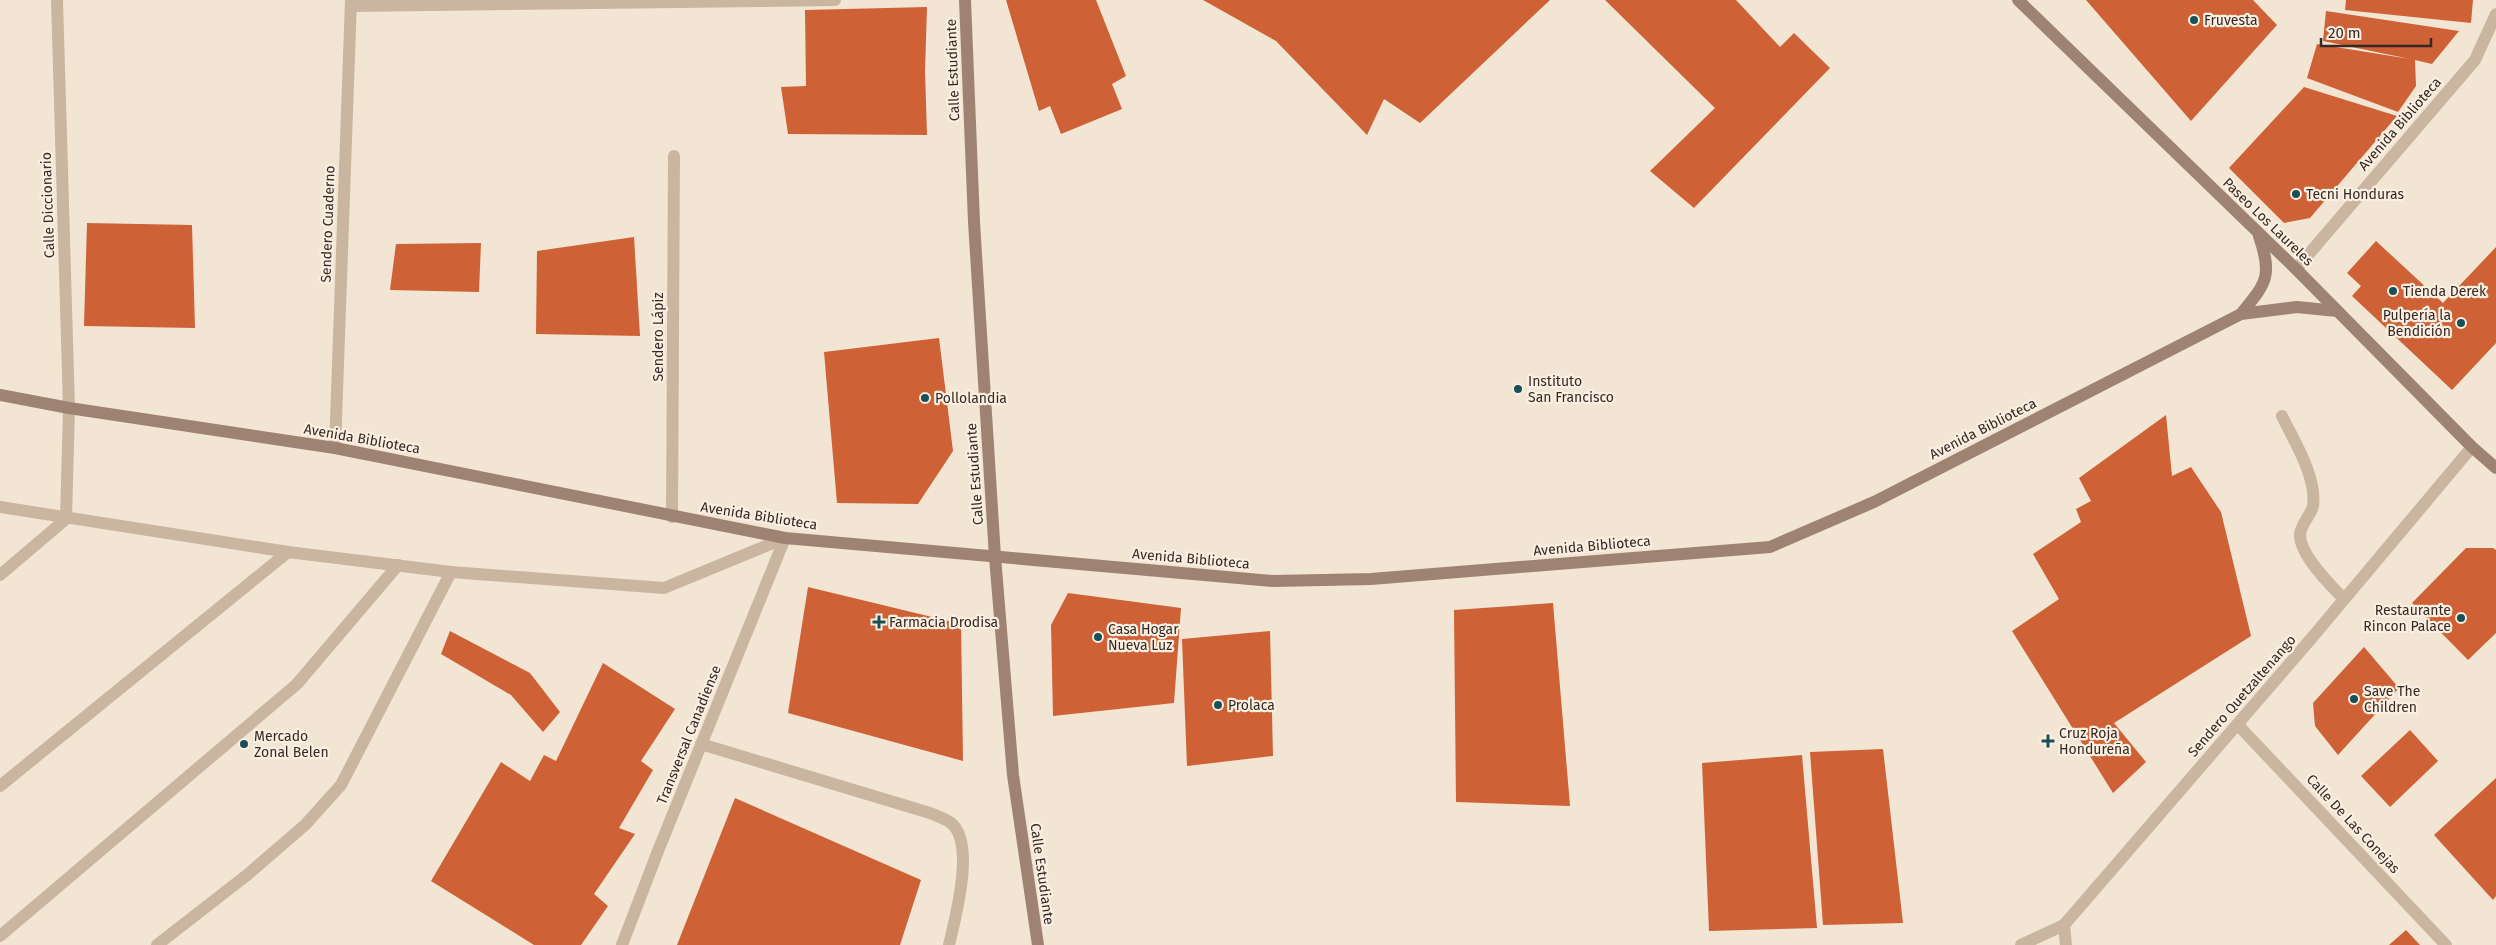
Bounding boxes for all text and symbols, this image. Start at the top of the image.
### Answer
place label: Fruvesta [2204,12,2258,29]
marker: Fruvesta [2188,14,2200,26]
scale bar [2321,15,2431,47]
street label: Calle Estudiante [943,19,963,121]
text: 20 m [2328,24,2361,42]
street label: Avenida Biblioteca [2355,74,2445,174]
street label: Calle Diccionario [38,152,58,258]
street label: Sendero Cuaderno [317,165,339,283]
street label: Paseo Los Laureles [2219,174,2317,270]
place label: Tecni Honduras [2306,186,2404,203]
marker: Tecni Honduras [2290,188,2302,200]
place label: Tienda Derek [2403,283,2487,300]
marker: Tienda Derek [2387,285,2399,297]
street label: Sendero Lápiz [650,292,667,382]
place label: Pulpería la Bendición [2383,307,2451,340]
marker: Pulpería la Bendición [2455,317,2467,329]
place label: Instituto San Francisco [1528,373,1614,406]
marker: Instituto San Francisco [1512,383,1524,395]
place label: Pollolandia [935,390,1007,407]
marker: Pollolandia [919,392,931,404]
street label: Avenida Biblioteca [1927,395,2039,463]
street label: Avenida Biblioteca [302,420,422,458]
street label: Calle Estudiante [963,422,987,526]
street label: Avenida Biblioteca [699,498,819,534]
street label: Avenida Biblioteca [1532,532,1652,560]
street label: Avenida Biblioteca [1131,545,1251,573]
place label: Restaurante Rincon Palace [2363,602,2451,635]
marker: Restaurante Rincon Palace [2455,612,2467,624]
place label: Farmacia Drodisa [889,614,998,631]
marker: Farmacia Drodisa [873,616,885,628]
place label: Casa Hogar Nueva Luz [1108,621,1179,654]
marker: Casa Hogar Nueva Luz [1092,631,1104,643]
street label: Sendero Quetzaltenango [2184,632,2300,760]
street label: Transversal Canadiense [653,663,725,807]
place label: Save The Children [2364,683,2420,716]
marker: Save The Children [2348,693,2360,705]
place label: Prolaca [1228,697,1275,714]
marker: Prolaca [1212,699,1224,711]
place label: Cruz Roja Hondureña [2059,725,2130,758]
place label: Mercado Zonal Belen [254,728,329,761]
marker: Cruz Roja Hondureña [2041,734,2055,748]
marker: Mercado Zonal Belen [238,738,250,750]
street label: Calle De Las Conejas [2303,771,2404,877]
street label: Calle Estudiante [1026,822,1058,926]

